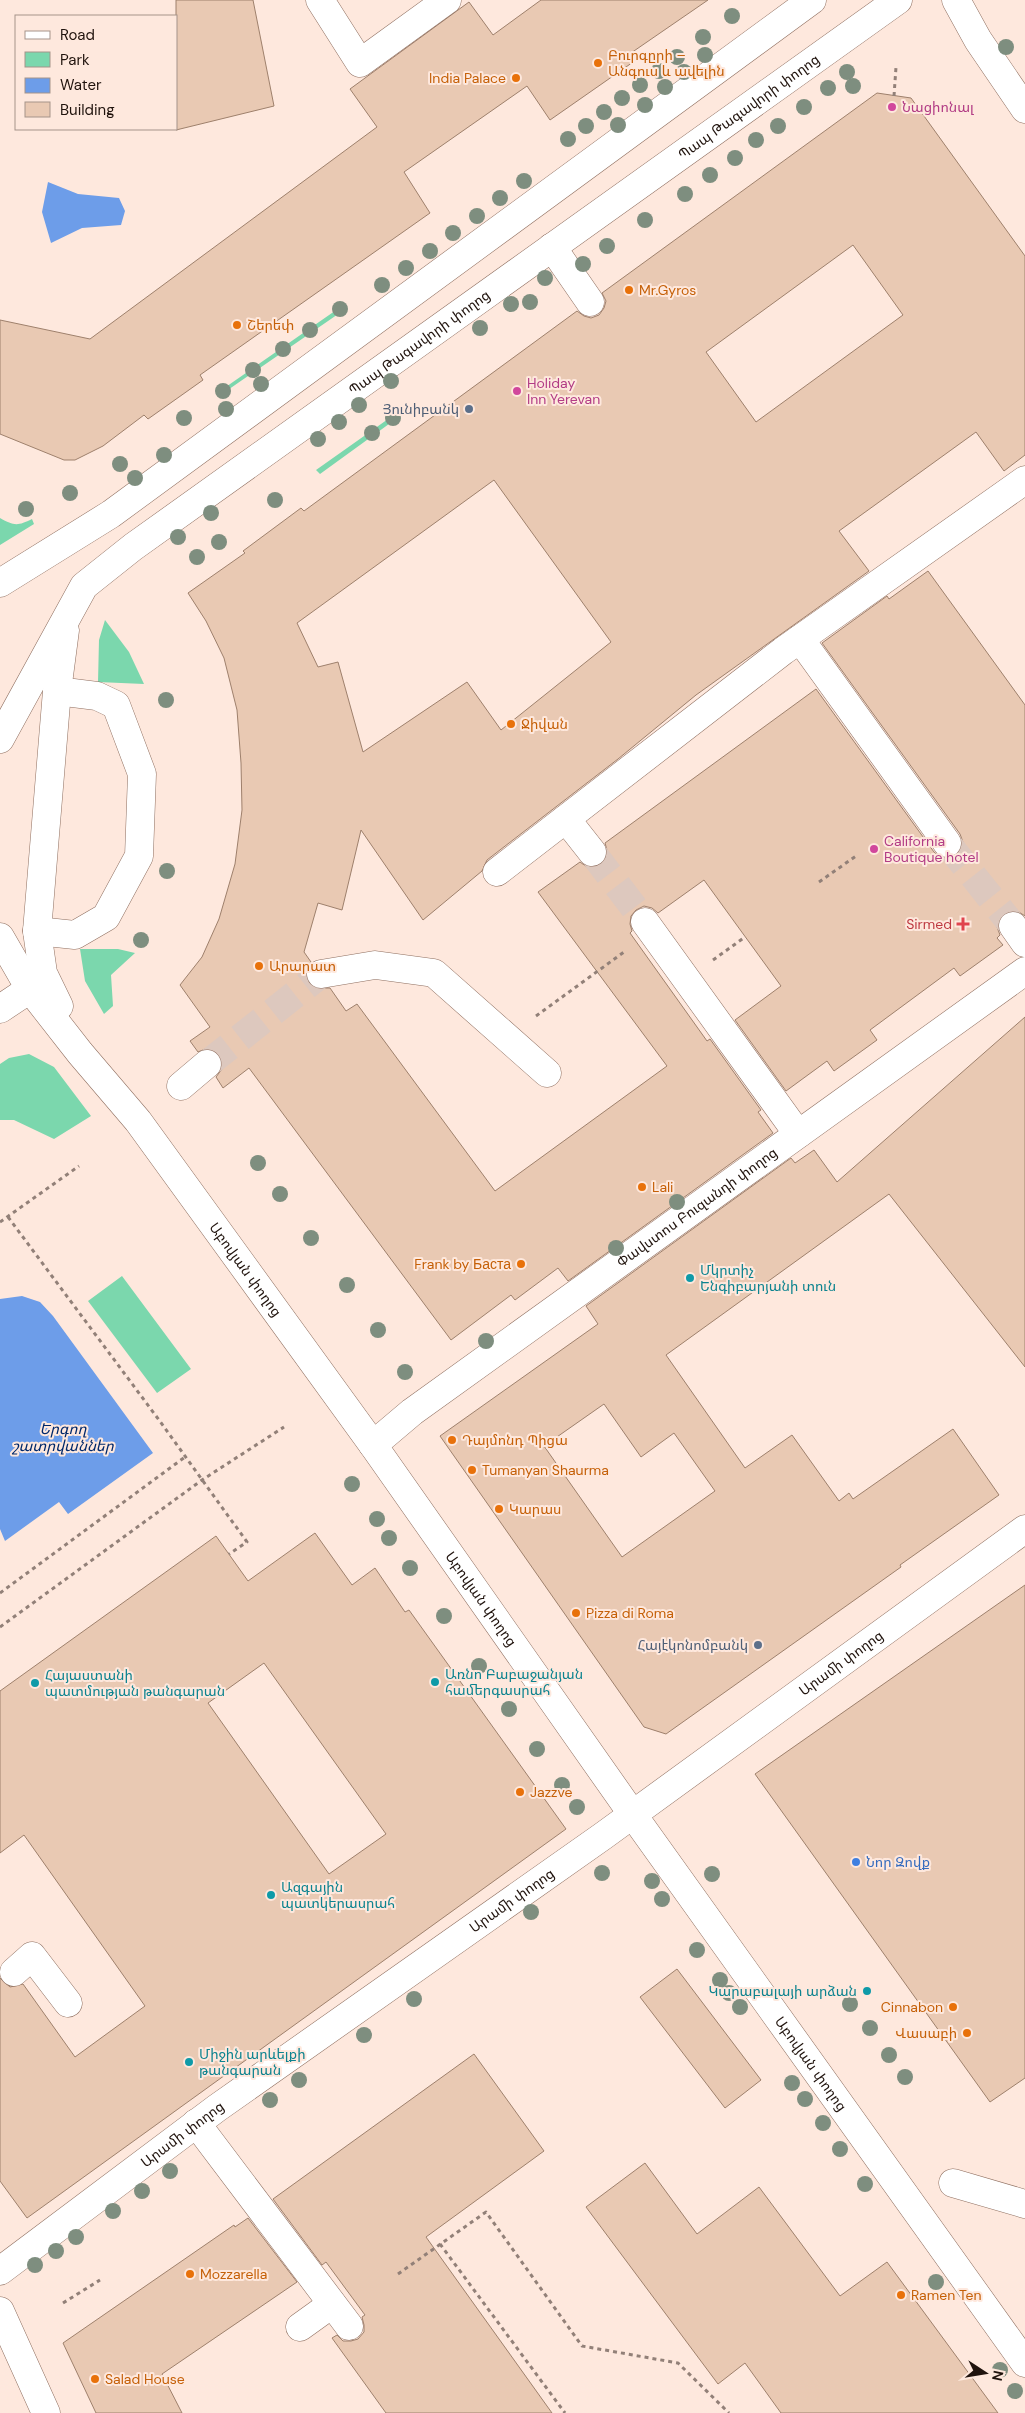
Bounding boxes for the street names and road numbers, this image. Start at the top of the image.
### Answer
street label: Պապ Թագավորի փողոց [674,50,823,163]
street label: Պապ Թագավորի փողոց [345,286,493,399]
street label: Փավստոս Բուզանդի փողոց [613,1143,781,1271]
street label: Աբովյան փողոց [205,1219,286,1320]
street label: Աբովյան փողոց [442,1548,521,1650]
street label: Արամի փողոց [795,1626,887,1699]
street label: Արամի փողոց [466,1864,558,1936]
street label: Աբովյան փողոց [771,2013,851,2115]
street label: Արամի փողոց [137,2097,228,2171]

